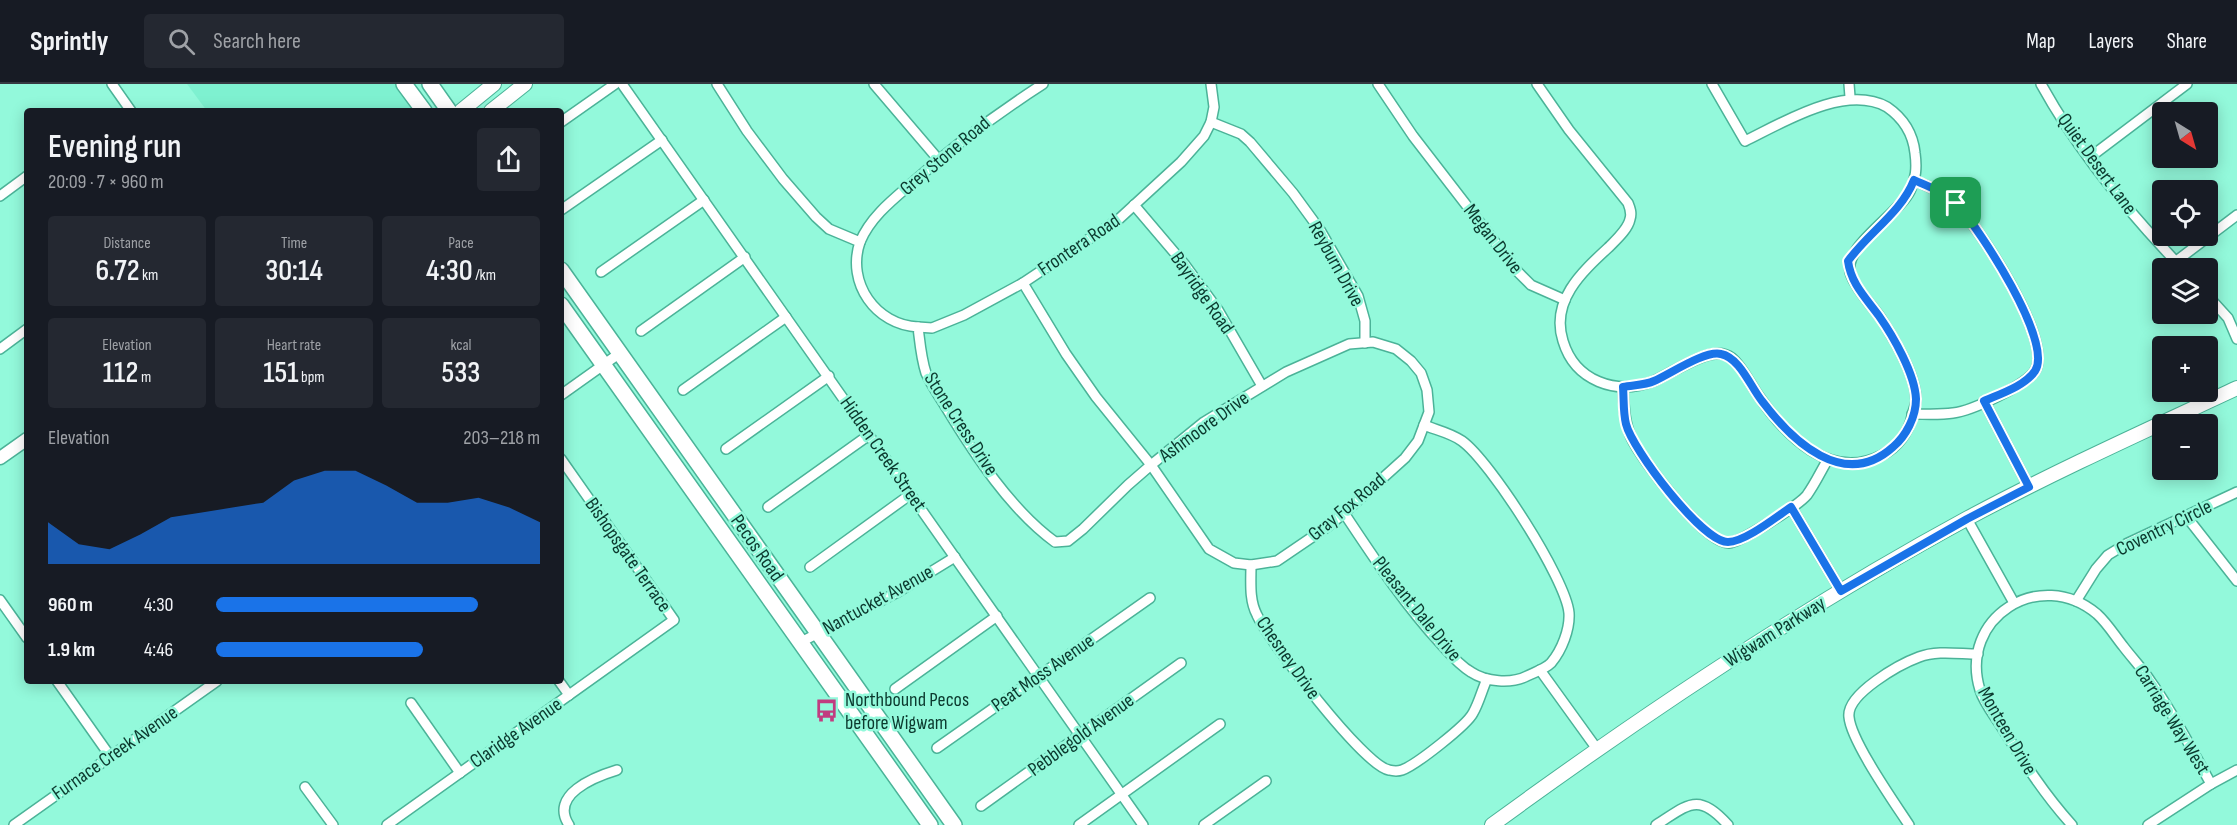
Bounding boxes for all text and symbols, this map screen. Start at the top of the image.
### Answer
search box [144,14,564,68]
text: Sprintly [30,25,108,58]
icon: search [165,25,198,58]
text: Search here [213,28,301,55]
text: Map [2026,29,2055,54]
text: Layers [2088,29,2134,54]
text: Share [2167,29,2207,54]
north arrow [2152,102,2218,168]
map controls [2152,102,2218,480]
street label: Quiet Desert Lane [2052,109,2142,219]
street label: Grey Stone Road [895,111,995,201]
text: Evening run [48,127,182,167]
button: share [477,128,540,191]
text: 20:09 · 7 × 960 m [48,170,164,194]
pin [1930,177,1981,228]
button: locate [2152,180,2218,246]
icon: arrive [1939,186,1972,219]
street label: Megan Drive [1458,199,1528,279]
street label: Frontera Road [1033,209,1125,281]
street label: Reyburn Drive [1303,217,1369,311]
text: Distance [103,234,151,253]
text: Time [281,234,307,253]
text: Pace [448,234,474,253]
street label: Bayridge Road [1165,247,1239,339]
text: 6.72 [96,253,139,289]
text: 30:14 [265,253,323,289]
text: 4:30 [426,253,473,289]
button: layers [2152,258,2218,324]
text: km [139,266,158,285]
text: /km [473,266,496,285]
text: Elevation [102,336,152,355]
text: Heart rate [267,336,321,355]
text: kcal [450,336,472,355]
button: + [2152,336,2218,402]
text: 112 [103,355,138,391]
text: 151 [263,355,299,391]
text: 533 [442,355,480,391]
text: m [138,368,151,387]
text: bpm [299,368,325,387]
street label: Stone Cress Drive [919,368,1003,480]
street label: Ashmoore Drive [1154,386,1254,468]
street label: Hidden Creek Street [835,392,931,516]
button: − [2152,414,2218,480]
text: Elevation [48,426,110,450]
text: 203–218 m [463,426,540,450]
street label: Gray Fox Road [1304,468,1390,546]
street label: Bishopsgate Terrace [580,493,676,617]
street label: Coventry Circle [2112,495,2216,561]
street label: Pecos Road [725,510,789,586]
street label: Pleasant Dale Drive [1367,552,1467,666]
street label: Nantucket Avenue [819,560,937,640]
street label: Wigwam Parkway [1720,591,1830,673]
text: 960 m [48,593,93,617]
text: 4:30 [144,593,173,617]
street label: Chesney Drive [1251,612,1325,704]
street label: Peat Moss Avenue [987,629,1099,717]
text: 1.9 km [48,638,95,662]
text: 4:46 [144,638,173,662]
street label: Carriage Way West [2129,661,2215,779]
street label: Monteen Drive [1972,683,2042,779]
place label: Northbound Pecos before Wigwam [845,688,969,735]
street label: Pebblegold Avenue [1023,689,1139,781]
street label: Claridge Avenue [465,692,567,774]
bus stop icon: Northbound Pecos before Wigwam [814,698,840,724]
street label: Furnace Creek Avenue [48,701,182,805]

